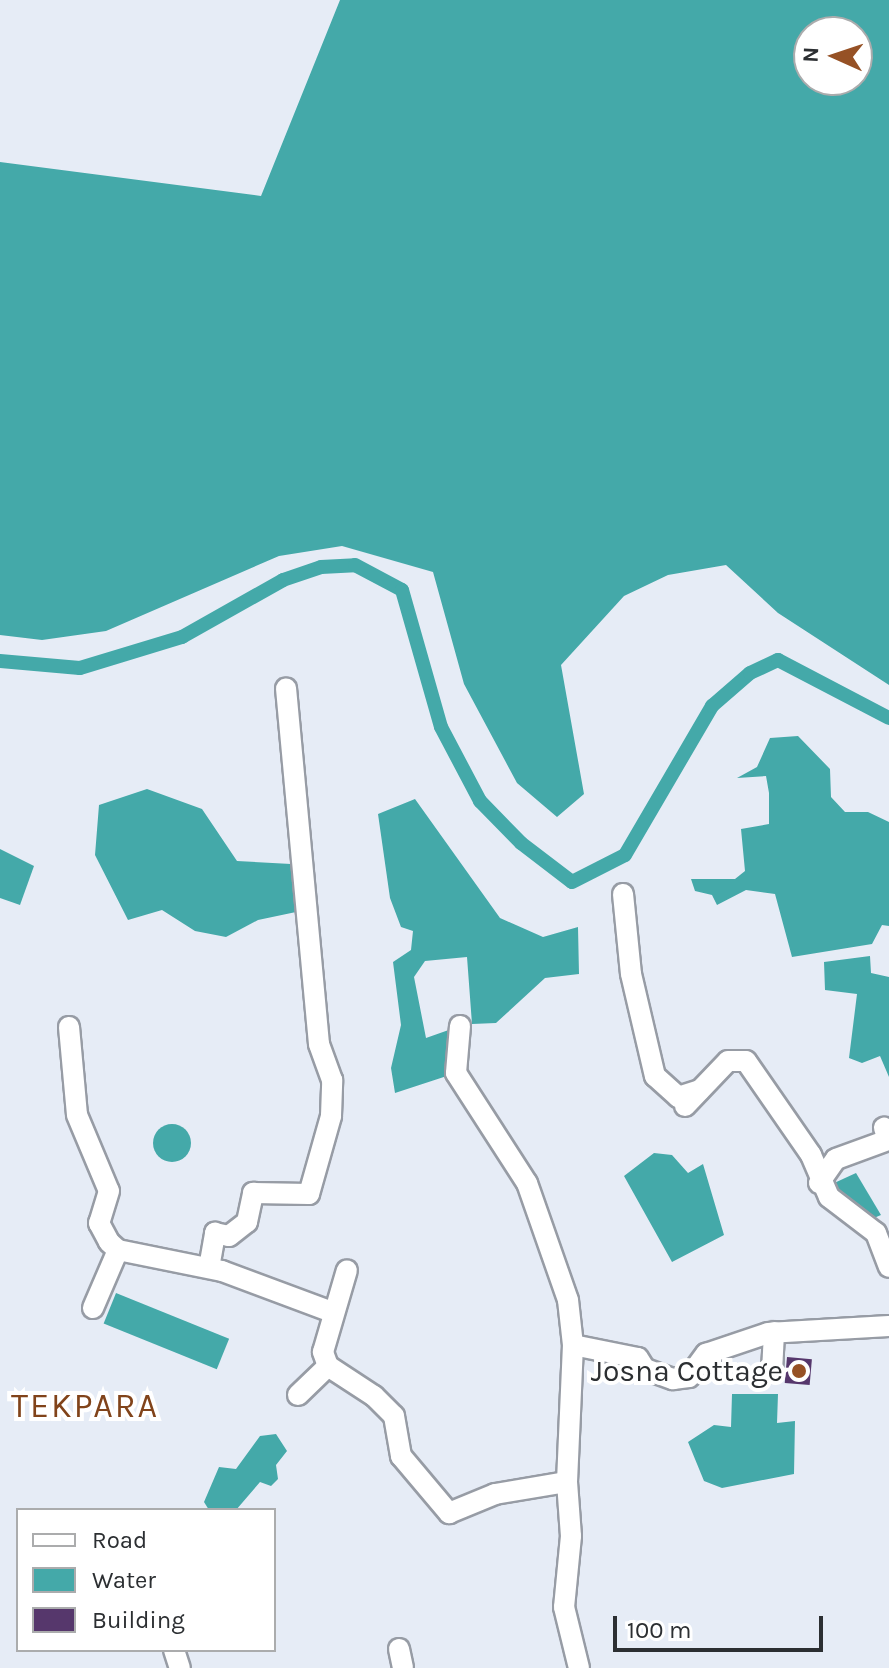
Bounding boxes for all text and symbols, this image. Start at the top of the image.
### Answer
north arrow [793,16,873,96]
text: N [798,46,824,63]
place label: Josna Cottage [591,1353,783,1389]
marker: Josna Cottage [790,1362,808,1380]
district label: TEKPARA [11,1387,159,1427]
legend [16,1508,276,1652]
text: Road [92,1526,147,1554]
text: Water [92,1566,156,1594]
scale bar [617,1600,827,1650]
text: Building [92,1606,185,1634]
text: 100 m [627,1616,692,1644]

